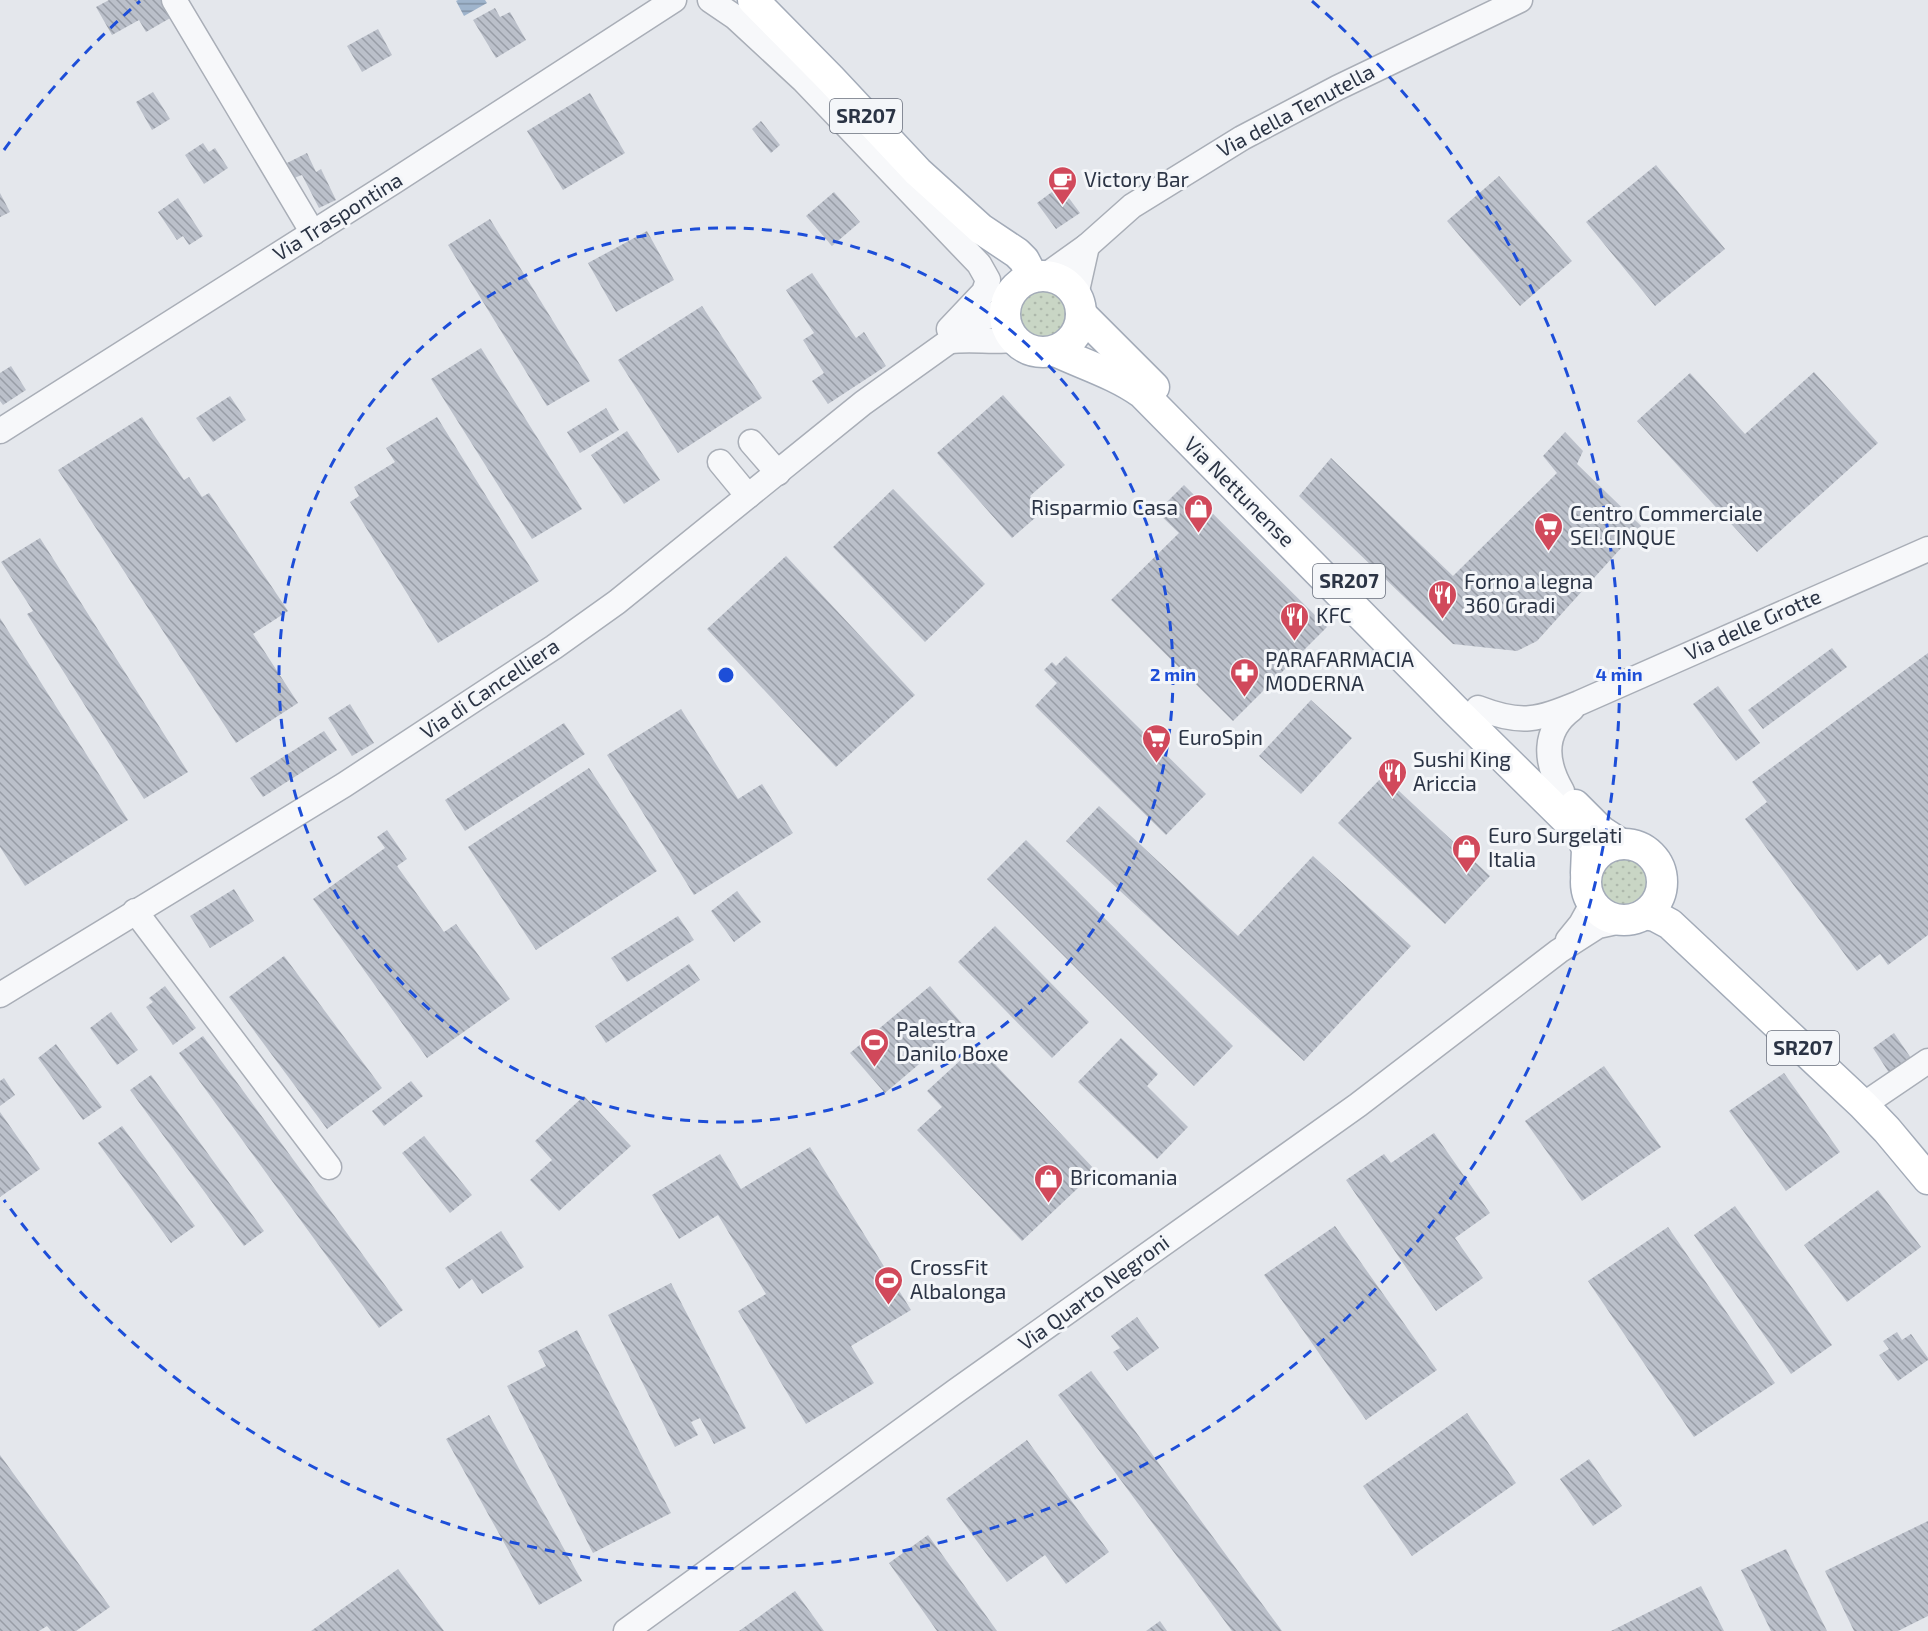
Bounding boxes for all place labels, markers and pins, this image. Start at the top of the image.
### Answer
cafe icon: Victory Bar [1047,164,1079,206]
place label: Victory Bar [1084,166,1189,191]
shop icon: Risparmio Casa [1183,492,1215,534]
place label: Risparmio Casa [1031,494,1178,519]
place label: Centro Commerciale SEI.CINQUE [1570,500,1763,550]
supermarket icon: Centro Commerciale SEI.CINQUE [1533,510,1565,552]
place label: Forno a legna 360 Gradi [1464,568,1593,617]
restaurant icon: Forno a legna 360 Gradi [1427,578,1459,620]
restaurant icon: KFC [1279,600,1311,642]
place label: KFC [1316,602,1352,627]
place label: PARAFARMACIA MODERNA [1265,646,1414,695]
pharmacy icon: PARAFARMACIA MODERNA [1228,656,1260,698]
centre of rings [716,665,736,685]
supermarket icon: EuroSpin [1141,722,1173,764]
place label: EuroSpin [1178,724,1263,749]
place label: Sushi King Ariccia [1413,746,1511,795]
restaurant icon: Sushi King Ariccia [1376,756,1408,798]
place label: Euro Surgelati Italia [1488,822,1622,871]
shop icon: Euro Surgelati Italia [1451,832,1483,874]
place label: Palestra Danilo Boxe [896,1016,1009,1065]
sports icon: Palestra Danilo Boxe [859,1026,891,1068]
shop icon: Bricomania [1033,1162,1065,1204]
place label: Bricomania [1070,1164,1178,1189]
place label: CrossFit Albalonga [910,1254,1006,1303]
sports icon: CrossFit Albalonga [873,1264,905,1306]

